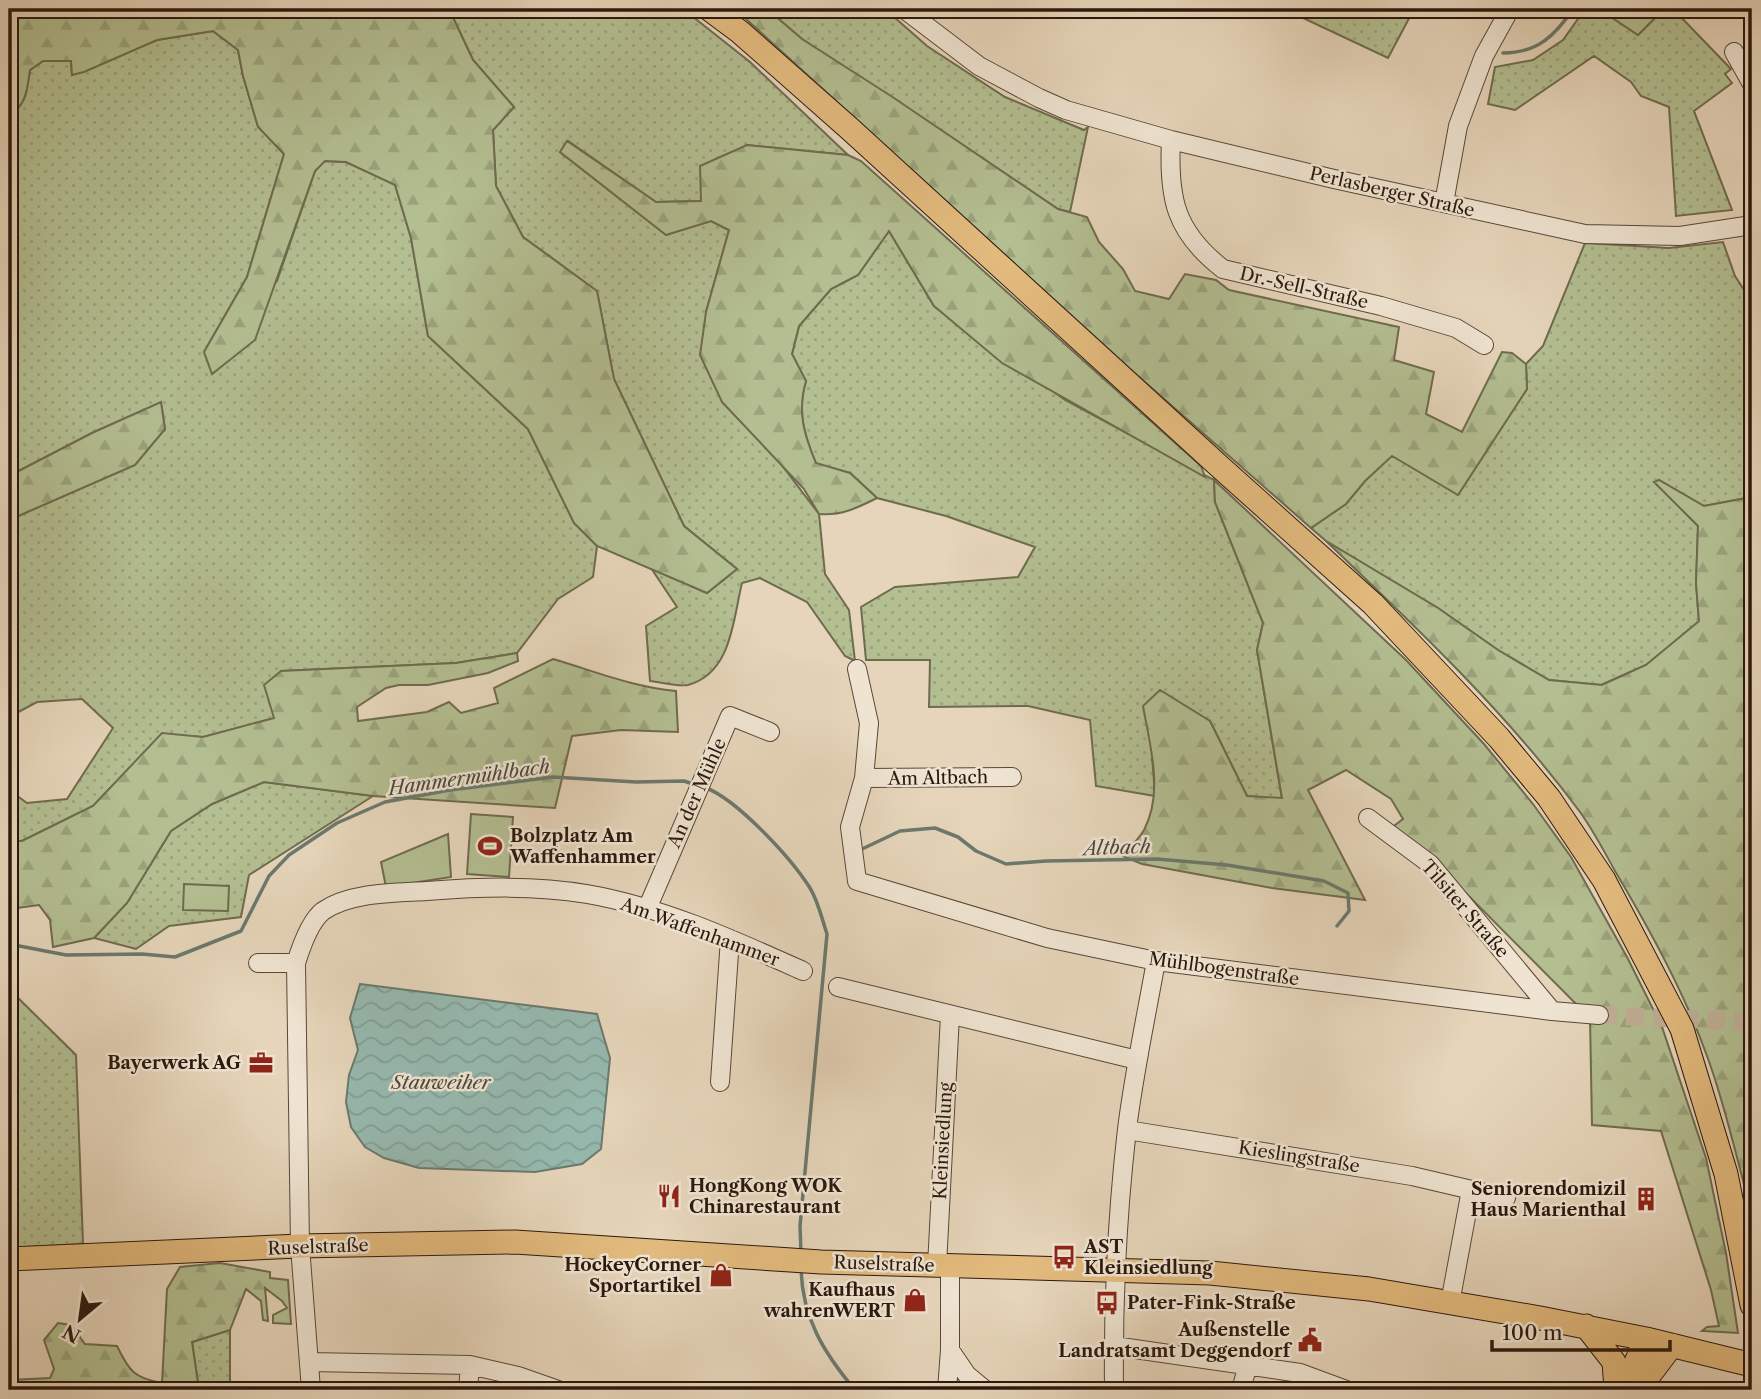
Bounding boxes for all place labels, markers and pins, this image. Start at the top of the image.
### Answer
place label: Bolzplatz Am Waffenhammer [509,825,656,868]
sports icon: Bolzplatz Am Waffenhammer [476,832,504,860]
office icon: Bayerwerk AG [247,1049,275,1077]
place label: Bayerwerk AG [107,1052,241,1074]
place label: HongKong WOK Chinarestaurant [689,1175,842,1218]
place label: Seniorendomizil Haus Marienthal [1471,1178,1626,1221]
restaurant icon: HongKong WOK Chinarestaurant [655,1182,683,1210]
building icon: Seniorendomizil Haus Marienthal [1632,1185,1660,1213]
place label: AST Kleinsiedlung [1083,1236,1213,1279]
bus stop icon: AST Kleinsiedlung [1050,1243,1078,1271]
place label: HockeyCorner Sportartikel [564,1254,701,1297]
shop icon: HockeyCorner Sportartikel [707,1261,735,1289]
place label: Kaufhaus wahrenWERT [763,1279,895,1322]
shop icon: Kaufhaus wahrenWERT [901,1286,929,1314]
bus stop icon: Pater-Fink-Straße [1093,1289,1121,1317]
place label: Pater-Fink-Straße [1127,1292,1296,1314]
place label: Außenstelle Landratsamt Deggendorf [1058,1319,1292,1362]
public building icon: Außenstelle Landratsamt Deggendorf [1296,1326,1324,1354]

